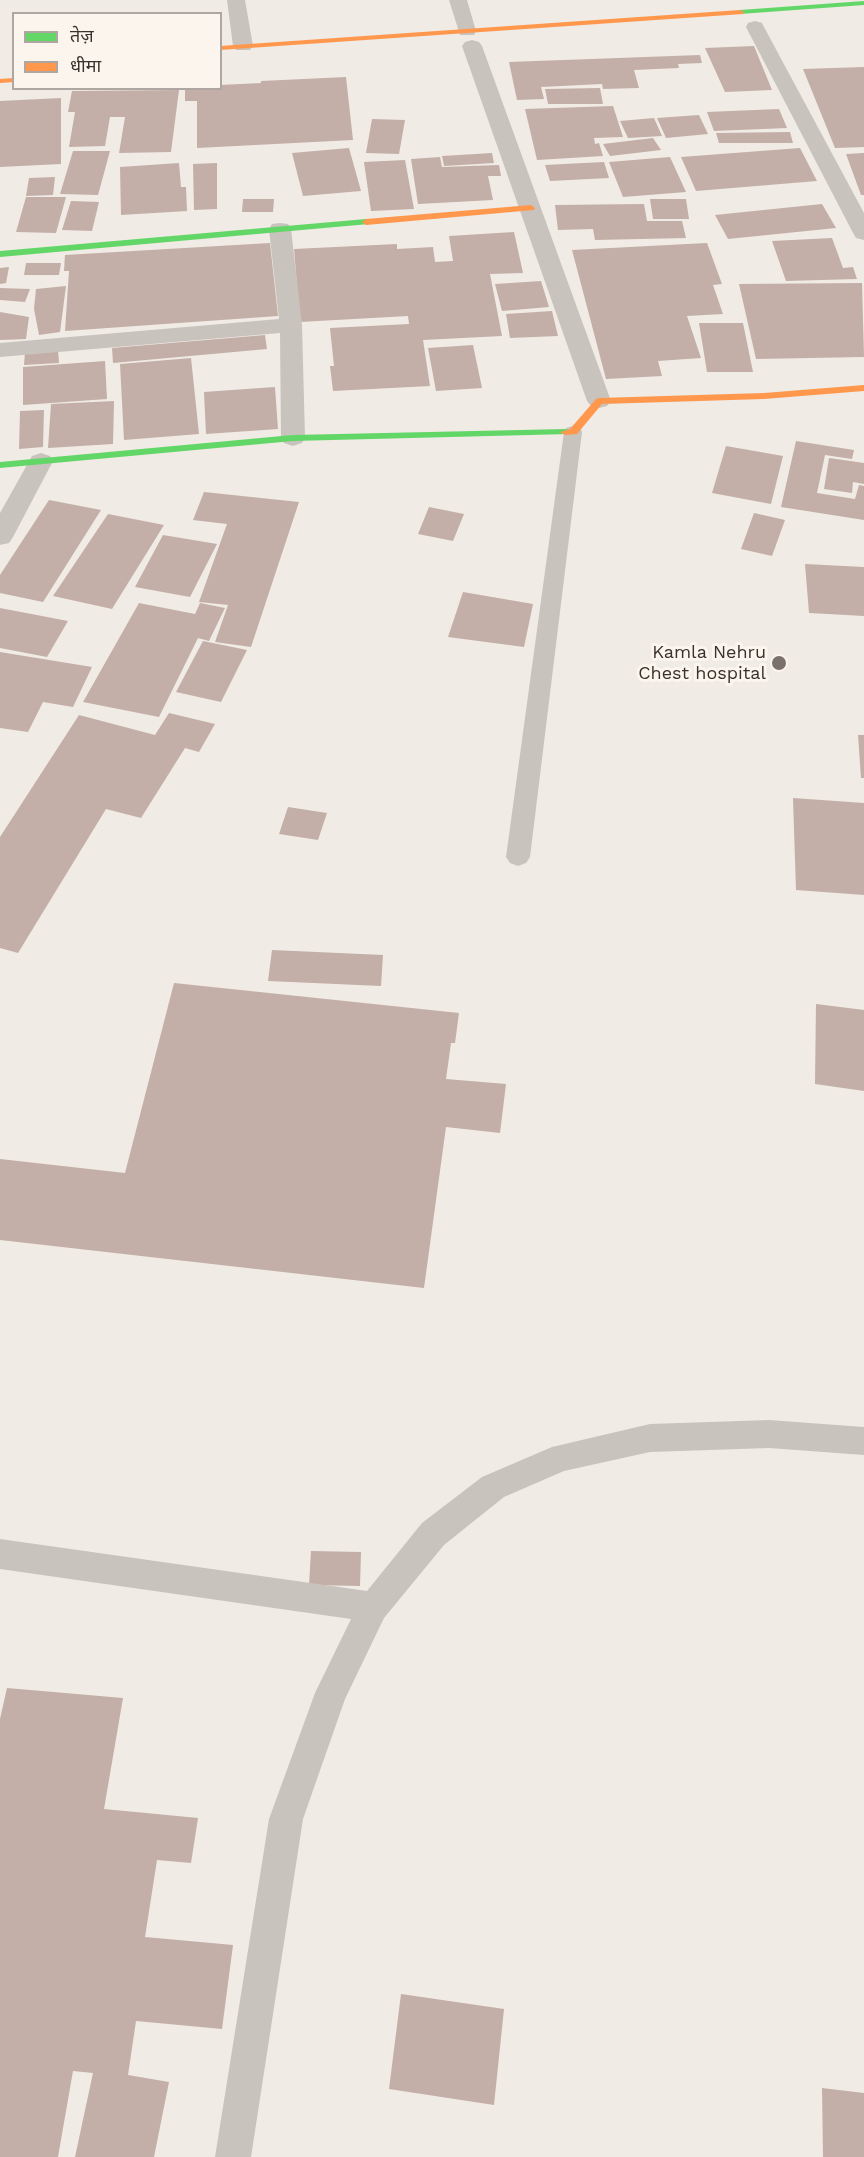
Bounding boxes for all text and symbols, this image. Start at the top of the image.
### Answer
legend [12,12,222,90]
text: तेज़ [70,25,94,46]
text: धीमा [70,55,101,76]
place label: Kamla Nehru Chest hospital [638,642,766,684]
marker: Kamla Nehru Chest hospital [770,654,788,672]

